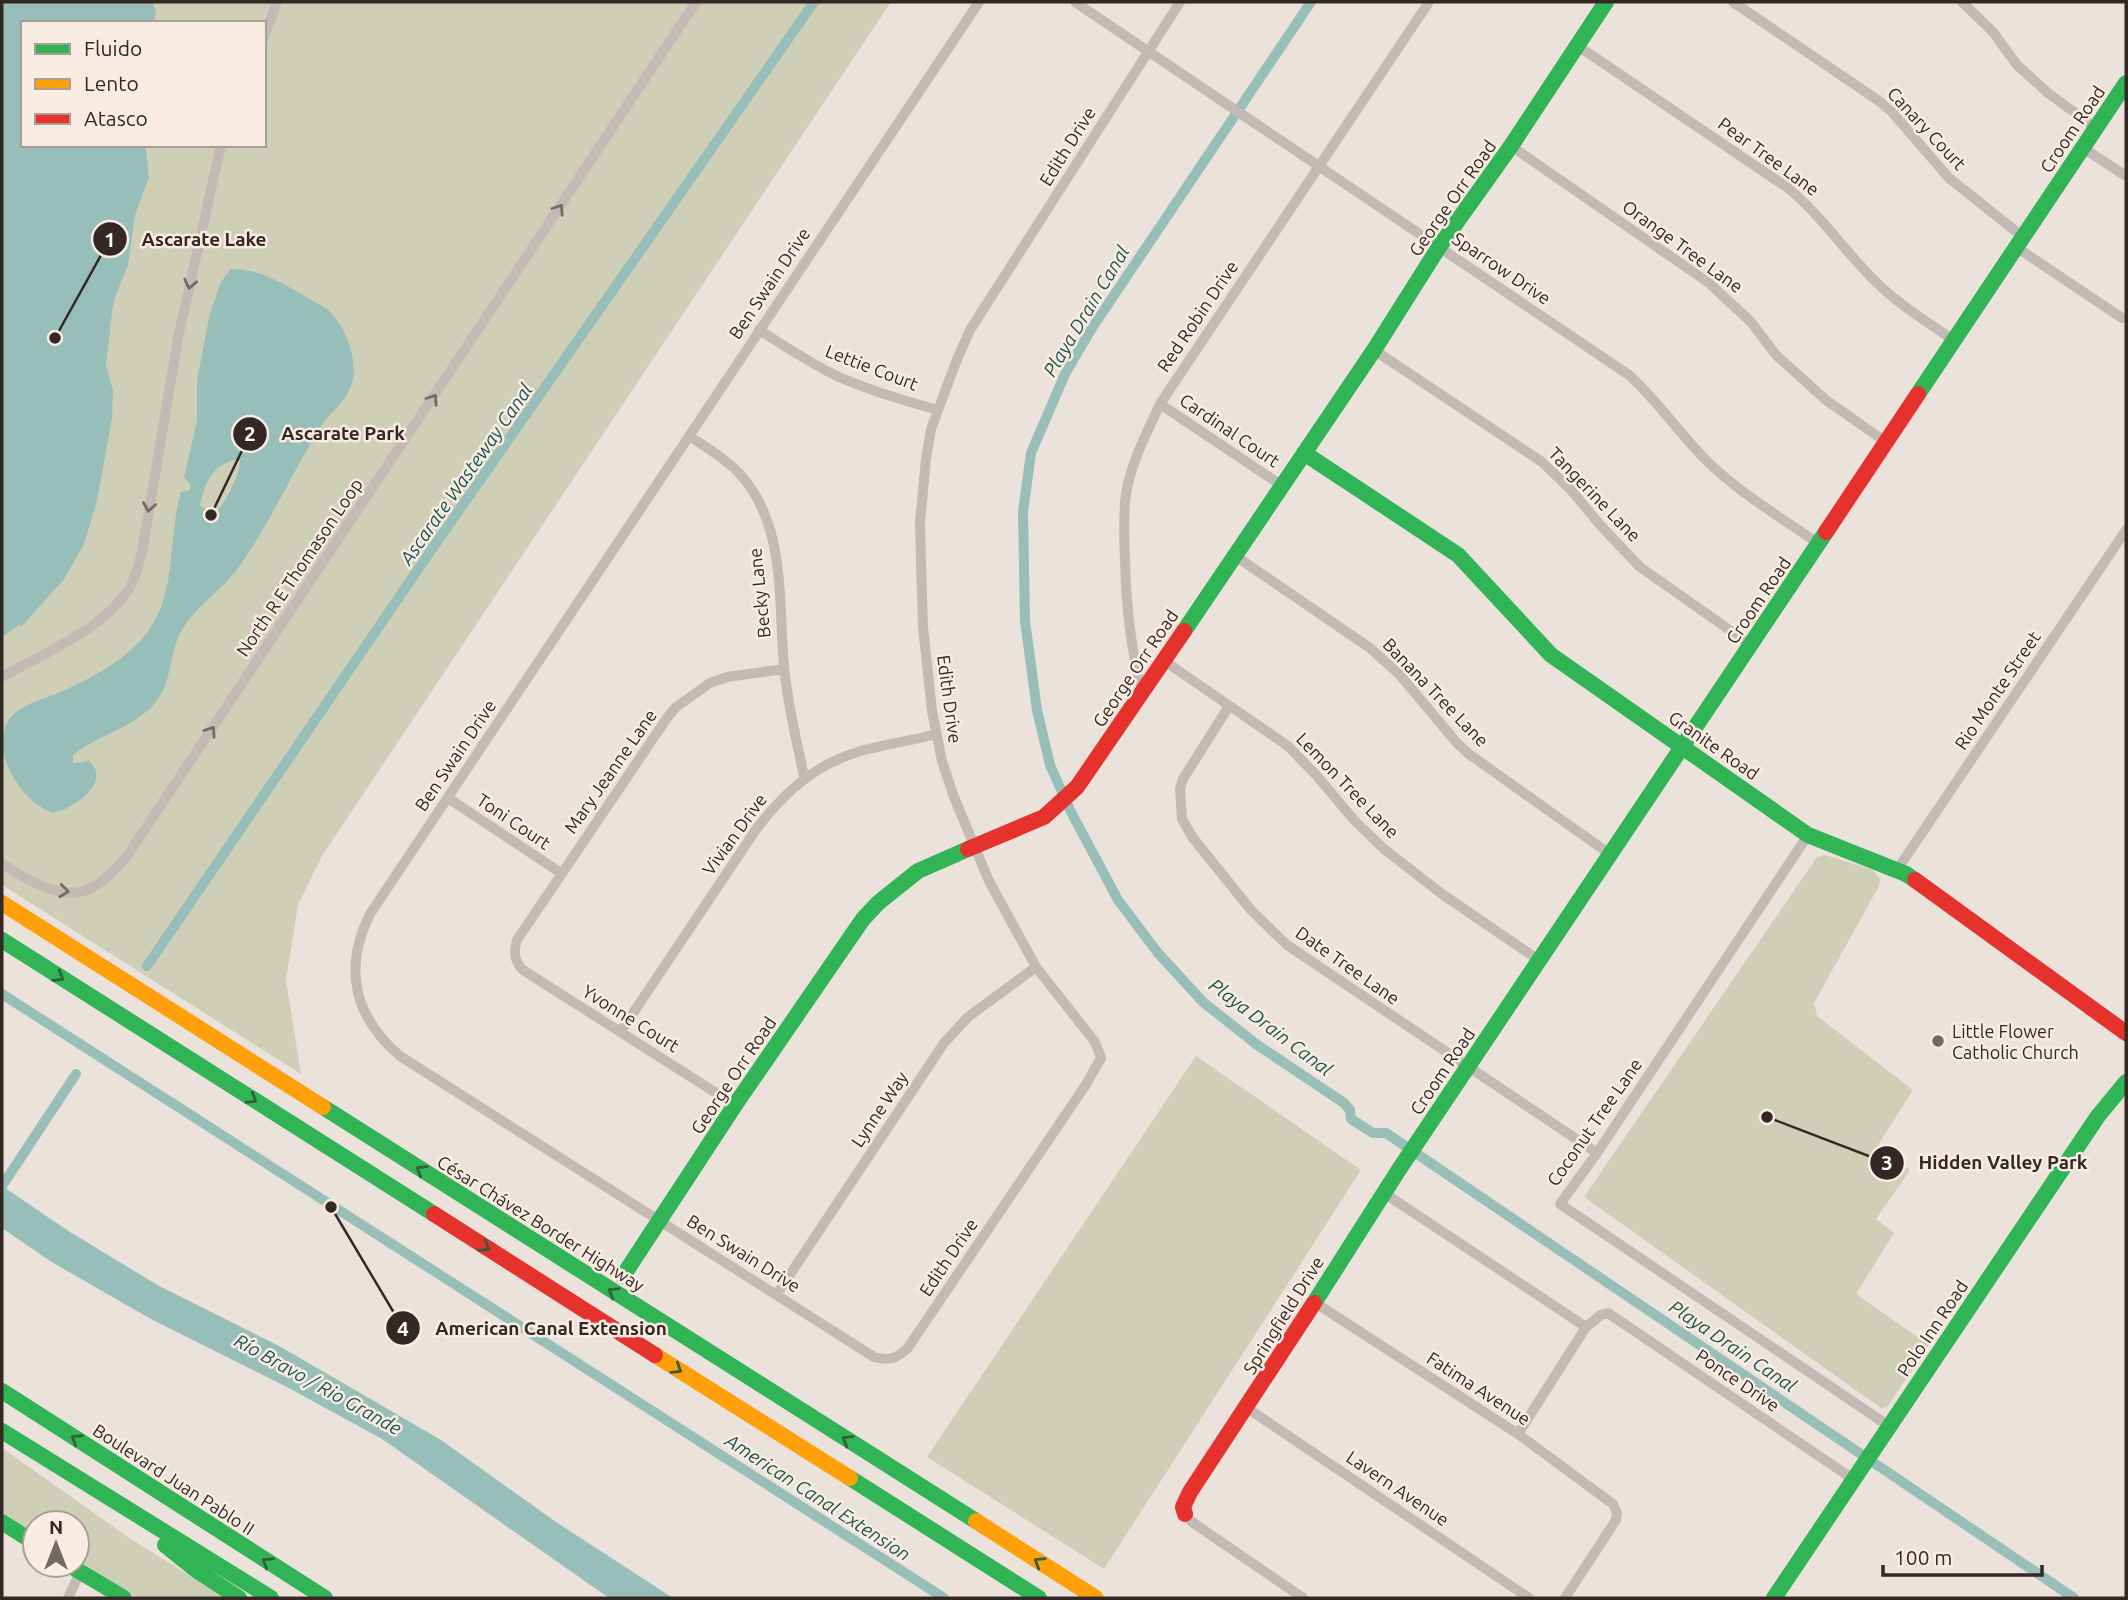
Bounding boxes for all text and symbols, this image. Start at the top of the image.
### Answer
legend [21,21,266,147]
text: Fluido [84,36,142,60]
text: Lento [84,71,139,95]
street label: Croom Road [2036,82,2108,176]
street label: Canary Court [1884,83,1970,173]
street label: Edith Drive [1035,103,1099,189]
text: Atasco [84,106,148,130]
street label: Pear Tree Lane [1715,113,1823,199]
street label: George Orr Road [1405,136,1499,260]
street label: Orange Tree Lane [1619,196,1747,296]
one-way arrow [550,204,563,217]
callout: Ascarate Lake [92,219,280,259]
street label: Ben Swain Drive [724,224,814,342]
text: 1 [104,227,116,251]
text: Ascarate Lake [141,228,267,250]
street label: Sparrow Drive [1449,228,1555,308]
water label: Playa Drain Canal [1038,241,1134,380]
street label: Red Robin Drive [1153,257,1241,375]
one-way arrow [183,278,198,290]
street label: Lettie Court [823,340,921,394]
water label: Ascarate Wasteway Canal [394,379,537,570]
street label: Cardinal Court [1176,389,1284,471]
one-way arrow [424,394,437,407]
callout: Ascarate Park [232,414,419,454]
text: 2 [244,421,256,445]
text: Ascarate Park [281,422,405,444]
street label: Tangerine Lane [1545,443,1645,545]
street label: North R E Thomason Loop [232,474,366,660]
one-way arrow [142,502,157,513]
street label: Becky Lane [744,547,774,639]
street label: Croom Road [1722,553,1794,647]
street label: George Orr Road [1088,606,1182,730]
street label: Rio Monte Street [1950,627,2044,753]
street label: Banana Tree Lane [1379,634,1493,750]
street label: Edith Drive [934,654,966,744]
street label: Ben Swain Drive [410,696,500,814]
street label: Mary Jeanne Lane [560,705,660,837]
street label: Granite Road [1665,707,1763,783]
one-way arrow [203,725,216,738]
street label: Lemon Tree Lane [1293,728,1403,842]
street label: Toni Court [474,789,554,853]
street label: Vivian Drive [698,789,770,879]
one-way arrow [58,883,69,898]
street label: Date Tree Lane [1292,922,1404,1008]
one-way arrow [52,969,65,982]
water label: Playa Drain Canal [1205,974,1337,1081]
street label: Yvonne Court [579,980,683,1056]
street label: George Orr Road [686,1013,780,1137]
place label: Little Flower Catholic Church [1952,1021,2079,1062]
street label: Croom Road [1406,1024,1478,1118]
marker: Little Flower Catholic Church [1930,1033,1946,1049]
street label: Coconut Tree Lane [1543,1054,1645,1190]
street label: Lynne Way [847,1067,912,1150]
one-way arrow [244,1090,257,1103]
callout: Hidden Valley Park [1869,1143,2101,1183]
text: 3 [1881,1150,1893,1174]
street label: César Chávez Border Highway [434,1151,648,1295]
text: Hidden Valley Park [1919,1151,2088,1173]
one-way arrow [416,1165,429,1178]
street label: Ben Swain Drive [684,1210,804,1296]
street label: Edith Drive [915,1215,981,1299]
one-way arrow [477,1238,490,1251]
street label: Springfield Drive [1239,1253,1327,1377]
street label: Polo Inn Road [1893,1276,1971,1380]
one-way arrow [608,1287,621,1300]
water label: Playa Drain Canal [1665,1295,1801,1397]
callout: American Canal Extension [386,1308,681,1348]
text: 4 [397,1316,409,1340]
text: American Canal Extension [435,1317,667,1339]
water label: Río Bravo / Rio Grande [231,1329,406,1439]
street label: Ponce Drive [1692,1345,1784,1415]
street label: Fatima Avenue [1424,1347,1534,1429]
one-way arrow [670,1360,683,1373]
street label: Boulevard Juan Pablo II [90,1419,258,1539]
water label: American Canal Extension [720,1428,915,1565]
one-way arrow [71,1434,84,1447]
one-way arrow [841,1435,854,1448]
street label: Lavern Avenue [1343,1446,1453,1530]
north arrow [21,1509,91,1579]
text: N [49,1516,63,1538]
scale bar [1883,1534,2042,1578]
text: 100 m [1894,1545,1952,1569]
one-way arrow [262,1557,275,1570]
one-way arrow [1033,1557,1046,1570]

